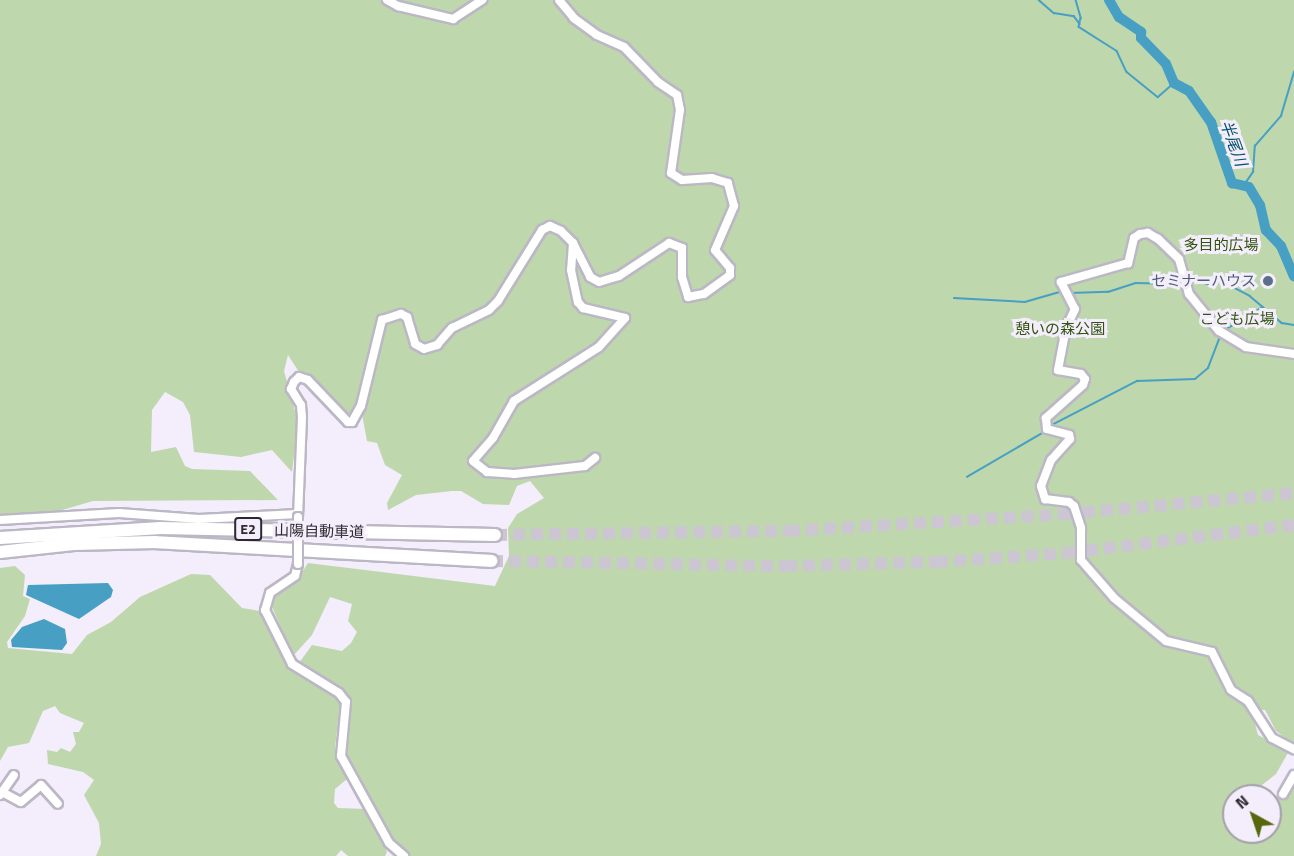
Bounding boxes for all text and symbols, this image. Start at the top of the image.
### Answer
water label: 半尾川 [1217,117,1251,169]
park label: 多目的広場 [1184,236,1258,254]
place label: セミナーハウス [1151,272,1256,290]
marker: セミナーハウス [1261,274,1275,288]
park label: こども広場 [1200,310,1274,328]
park label: 憩いの森公園 [1015,320,1105,338]
road number: E2 [233,518,263,540]
street label: 山陽自動車道 [274,521,364,541]
north arrow [1222,784,1282,844]
text: N [1230,789,1254,815]

